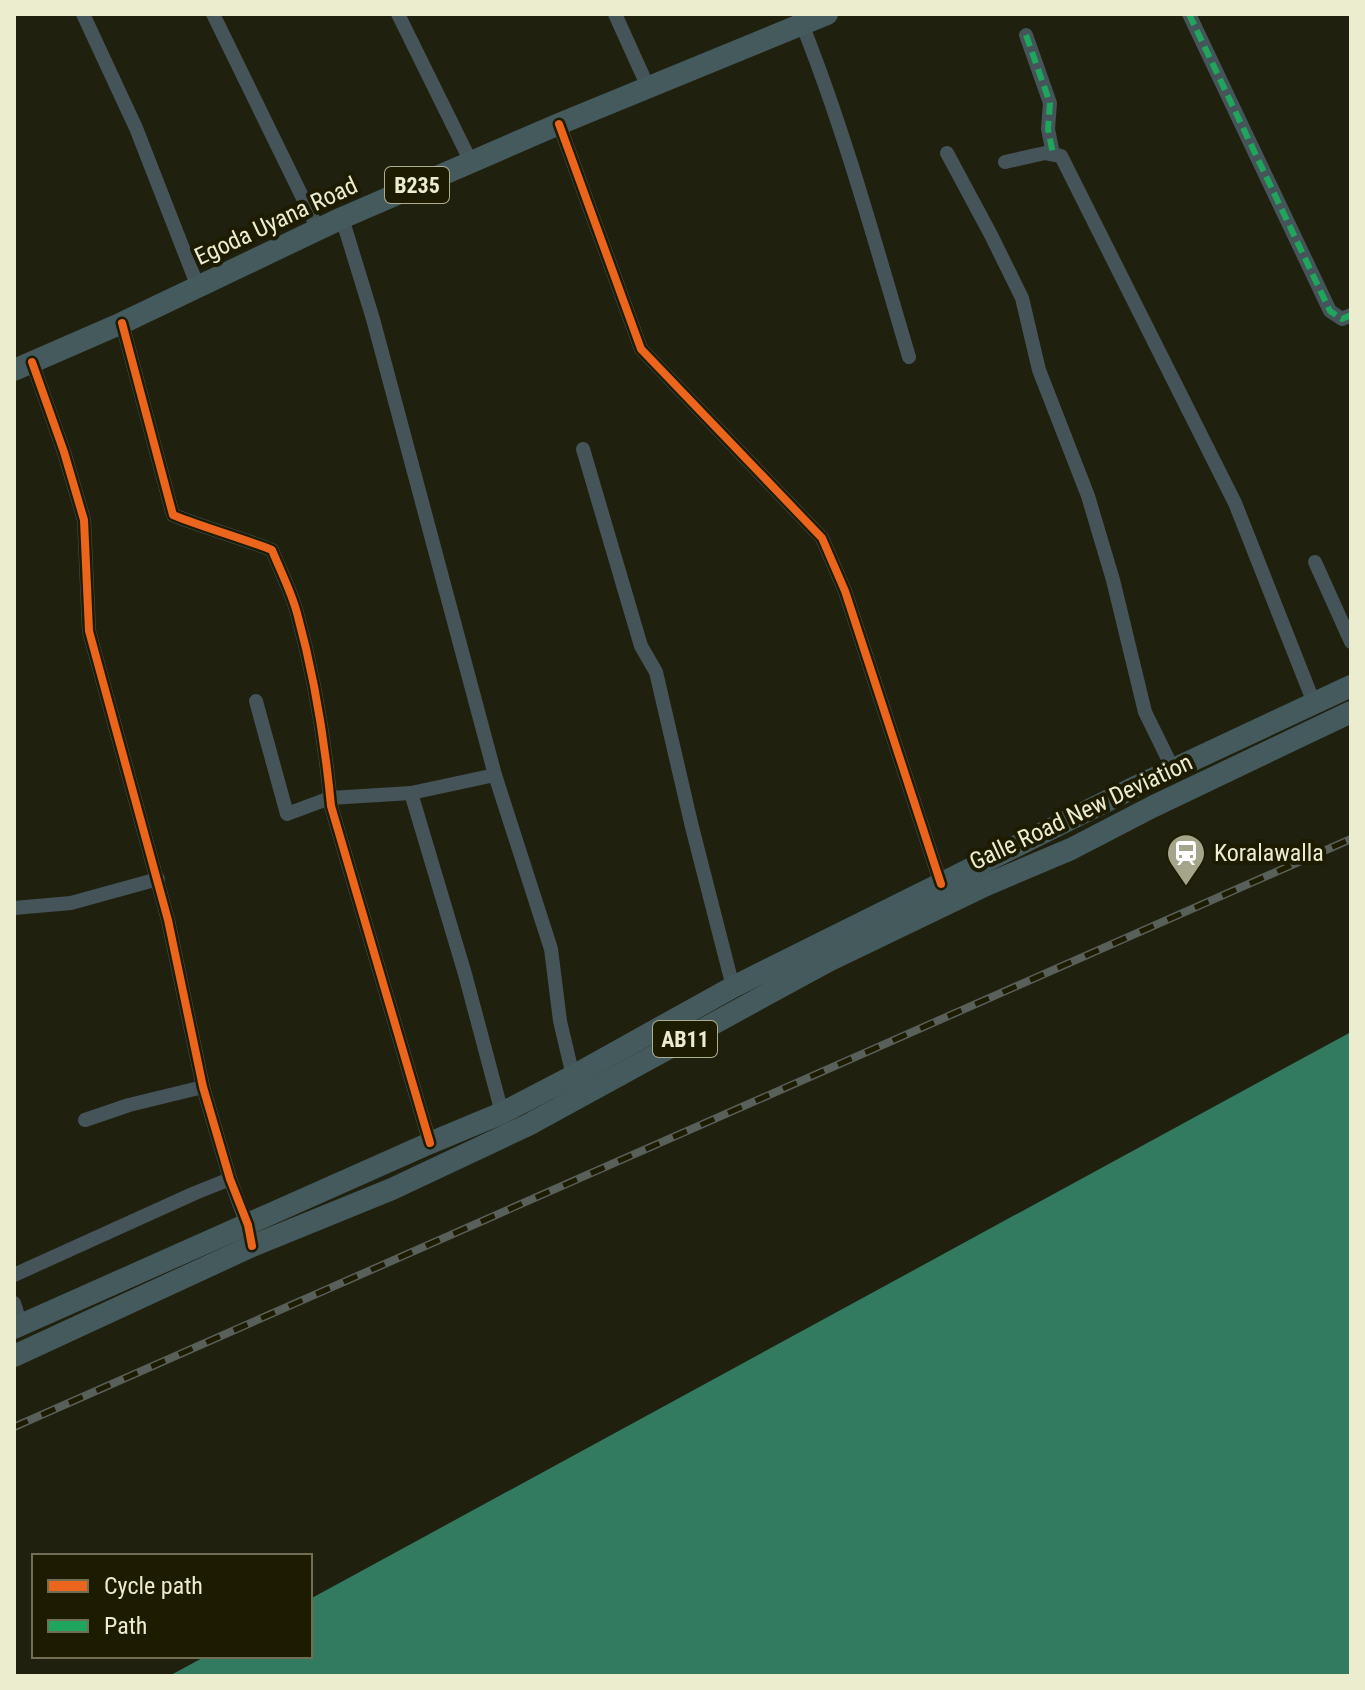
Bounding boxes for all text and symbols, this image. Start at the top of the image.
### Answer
road number: B235 [385,167,449,203]
street label: Egoda Uyana Road [190,171,362,271]
street label: Galle Road New Deviation [965,748,1197,876]
station icon: Koralawalla [1165,832,1207,887]
place label: Koralawalla [1214,839,1324,867]
road number: AB11 [653,1021,717,1057]
legend [32,1554,312,1658]
text: Cycle path [104,1572,203,1600]
text: Path [104,1612,147,1640]

